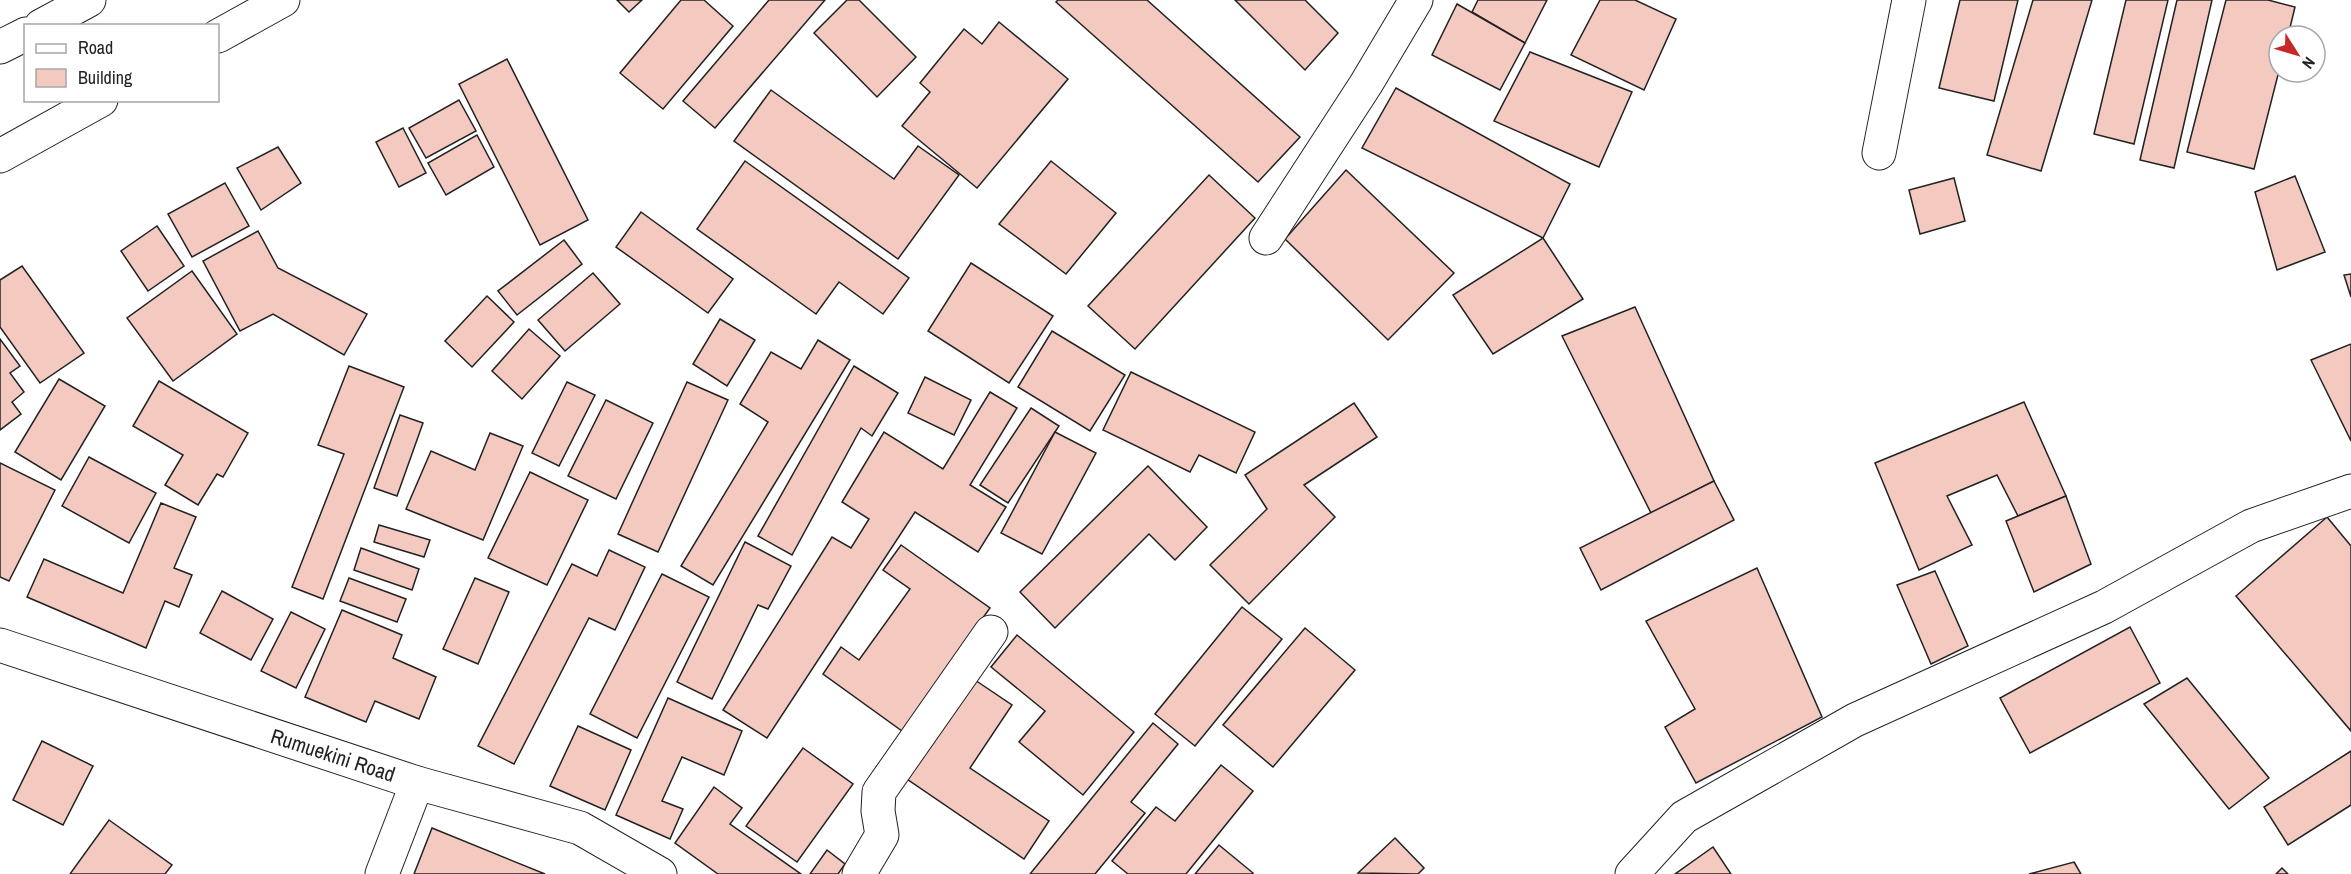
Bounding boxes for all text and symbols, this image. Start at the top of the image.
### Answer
legend [24,24,219,102]
north arrow [2267,24,2327,84]
text: Road [78,35,113,60]
text: N [2297,53,2321,73]
text: Building [78,65,133,90]
street label: Rumuekini Road [267,721,399,789]

